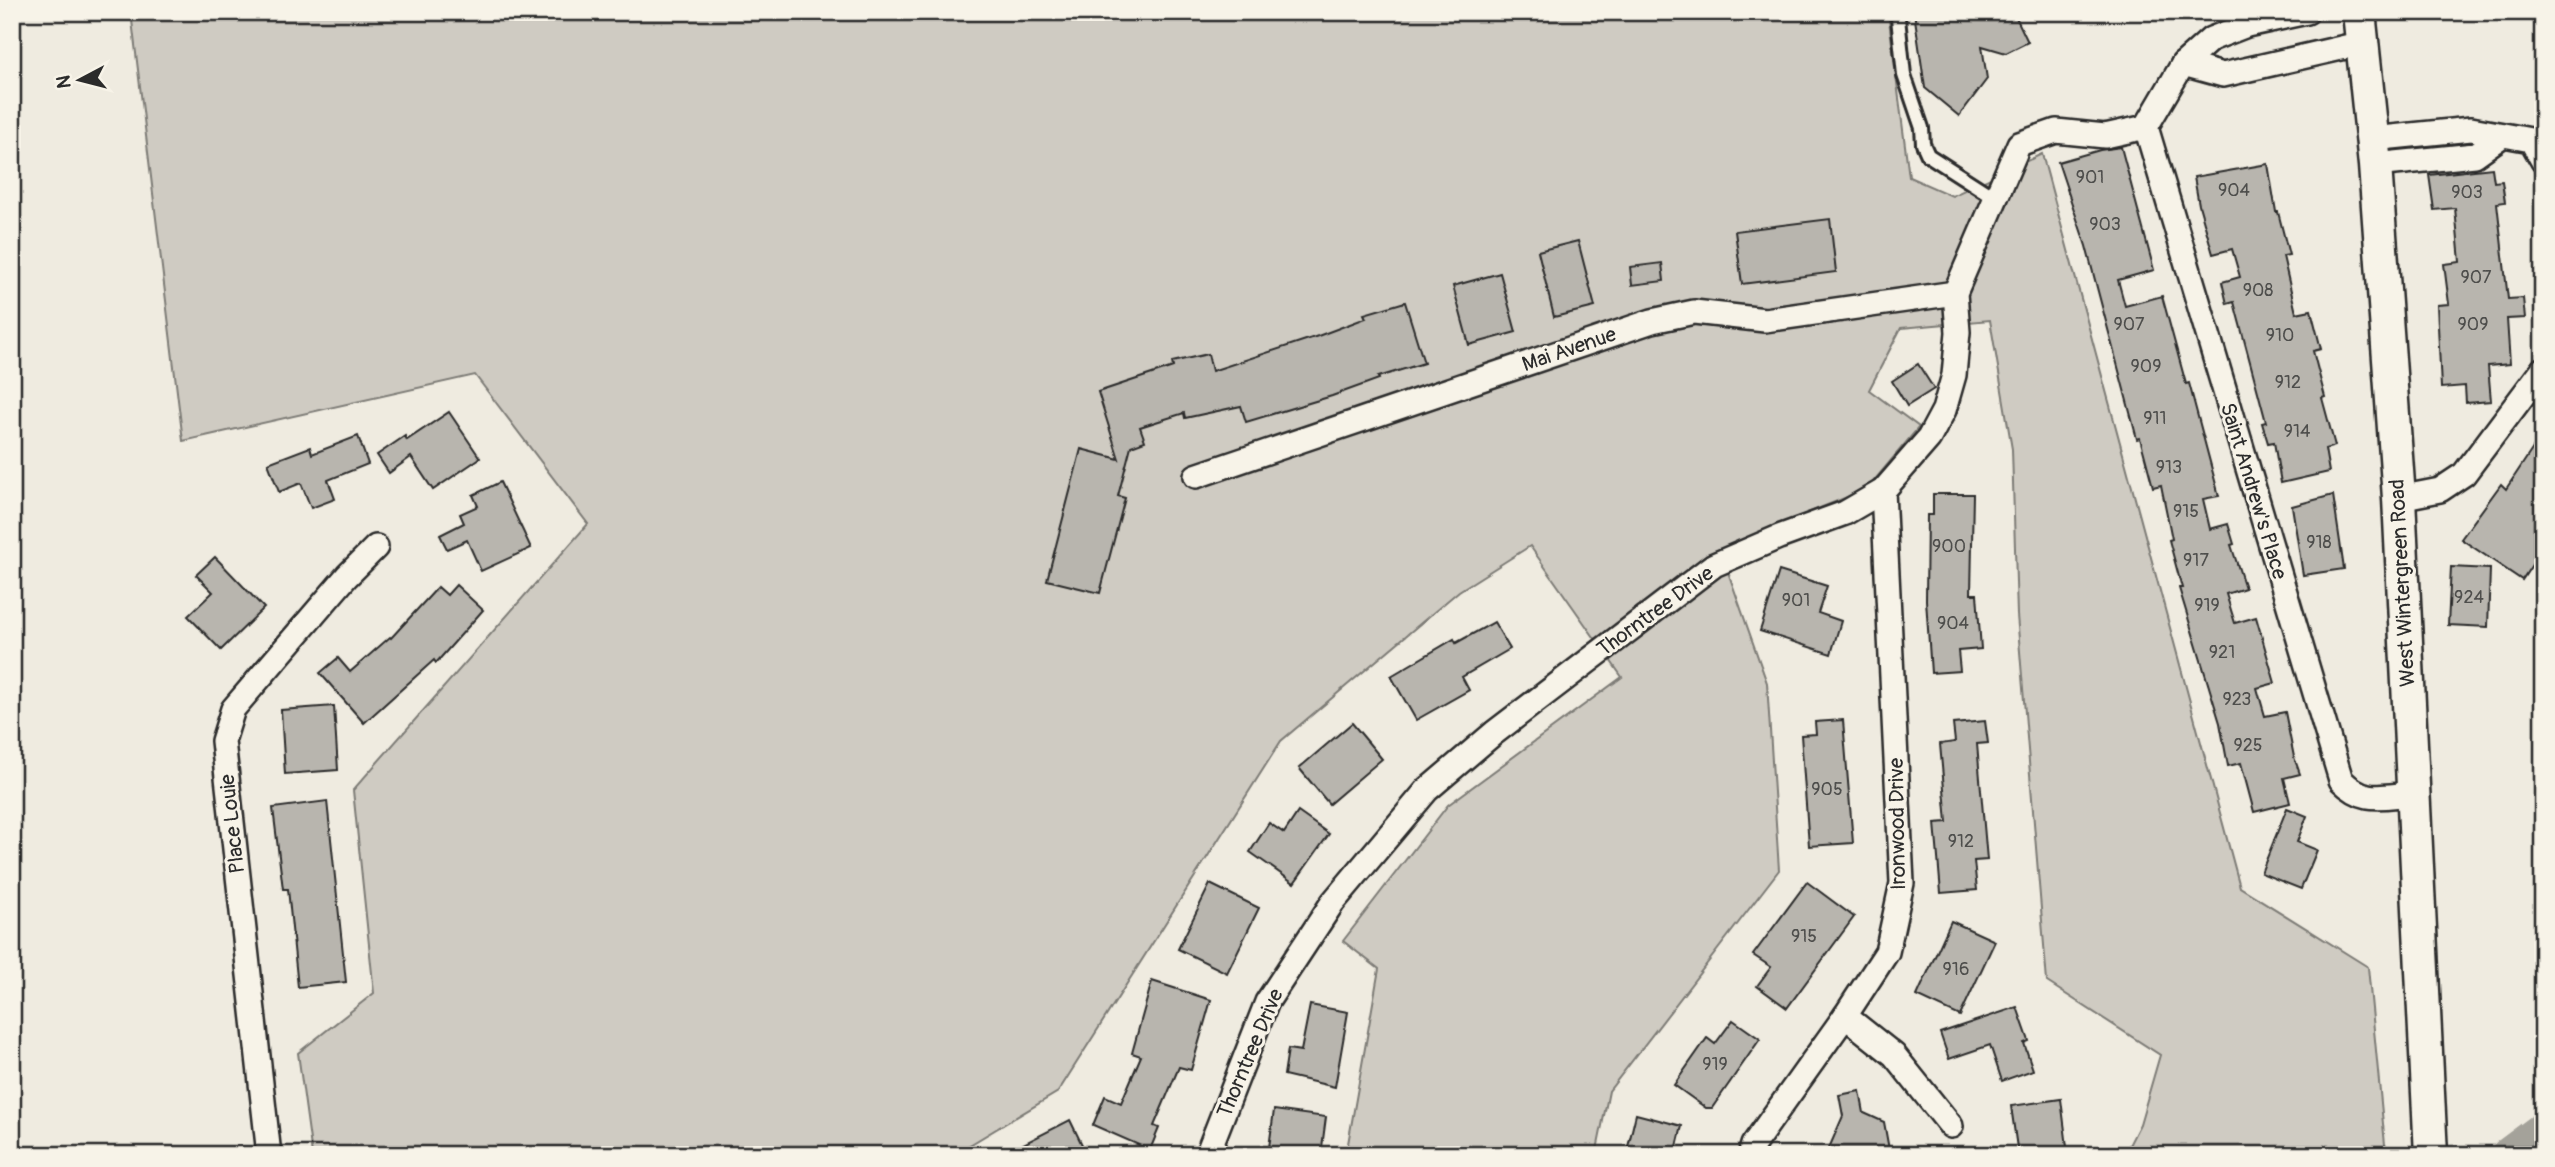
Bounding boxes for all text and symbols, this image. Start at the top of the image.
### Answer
north arrow [46,46,116,116]
text: N [51,74,77,90]
house number: 901 [2076,166,2104,189]
house number: 904 [2218,179,2251,202]
house number: 903 [2451,181,2483,204]
house number: 903 [2089,213,2121,236]
house number: 907 [2460,266,2492,289]
house number: 908 [2243,279,2273,302]
house number: 907 [2113,313,2145,336]
house number: 909 [2458,313,2488,336]
street label: Mai Avenue [1519,321,1620,378]
house number: 910 [2266,324,2294,347]
house number: 909 [2131,355,2161,378]
house number: 912 [2275,371,2301,394]
street label: Saint Andrew's Place [2214,400,2293,583]
house number: 911 [2143,407,2167,430]
house number: 914 [2284,420,2311,443]
house number: 913 [2156,456,2182,479]
street label: West Wintergreen Road [2384,478,2421,688]
house number: 915 [2173,500,2199,523]
house number: 918 [2306,531,2332,554]
house number: 900 [1932,535,1966,558]
house number: 917 [2183,549,2209,572]
street label: Thorntree Drive [1592,560,1719,663]
house number: 924 [2454,586,2484,609]
house number: 901 [1782,589,1810,612]
house number: 919 [2194,594,2220,617]
house number: 904 [1937,612,1970,635]
house number: 921 [2209,641,2235,664]
house number: 923 [2223,688,2251,711]
house number: 925 [2233,734,2263,757]
street label: Ironwood Drive [1883,757,1912,890]
street label: Place Louie [214,772,251,875]
house number: 905 [1811,778,1843,801]
house number: 912 [1948,830,1974,853]
house number: 915 [1791,925,1817,948]
house number: 916 [1943,958,1969,981]
street label: Thorntree Drive [1211,984,1290,1122]
house number: 919 [1702,1053,1728,1076]

